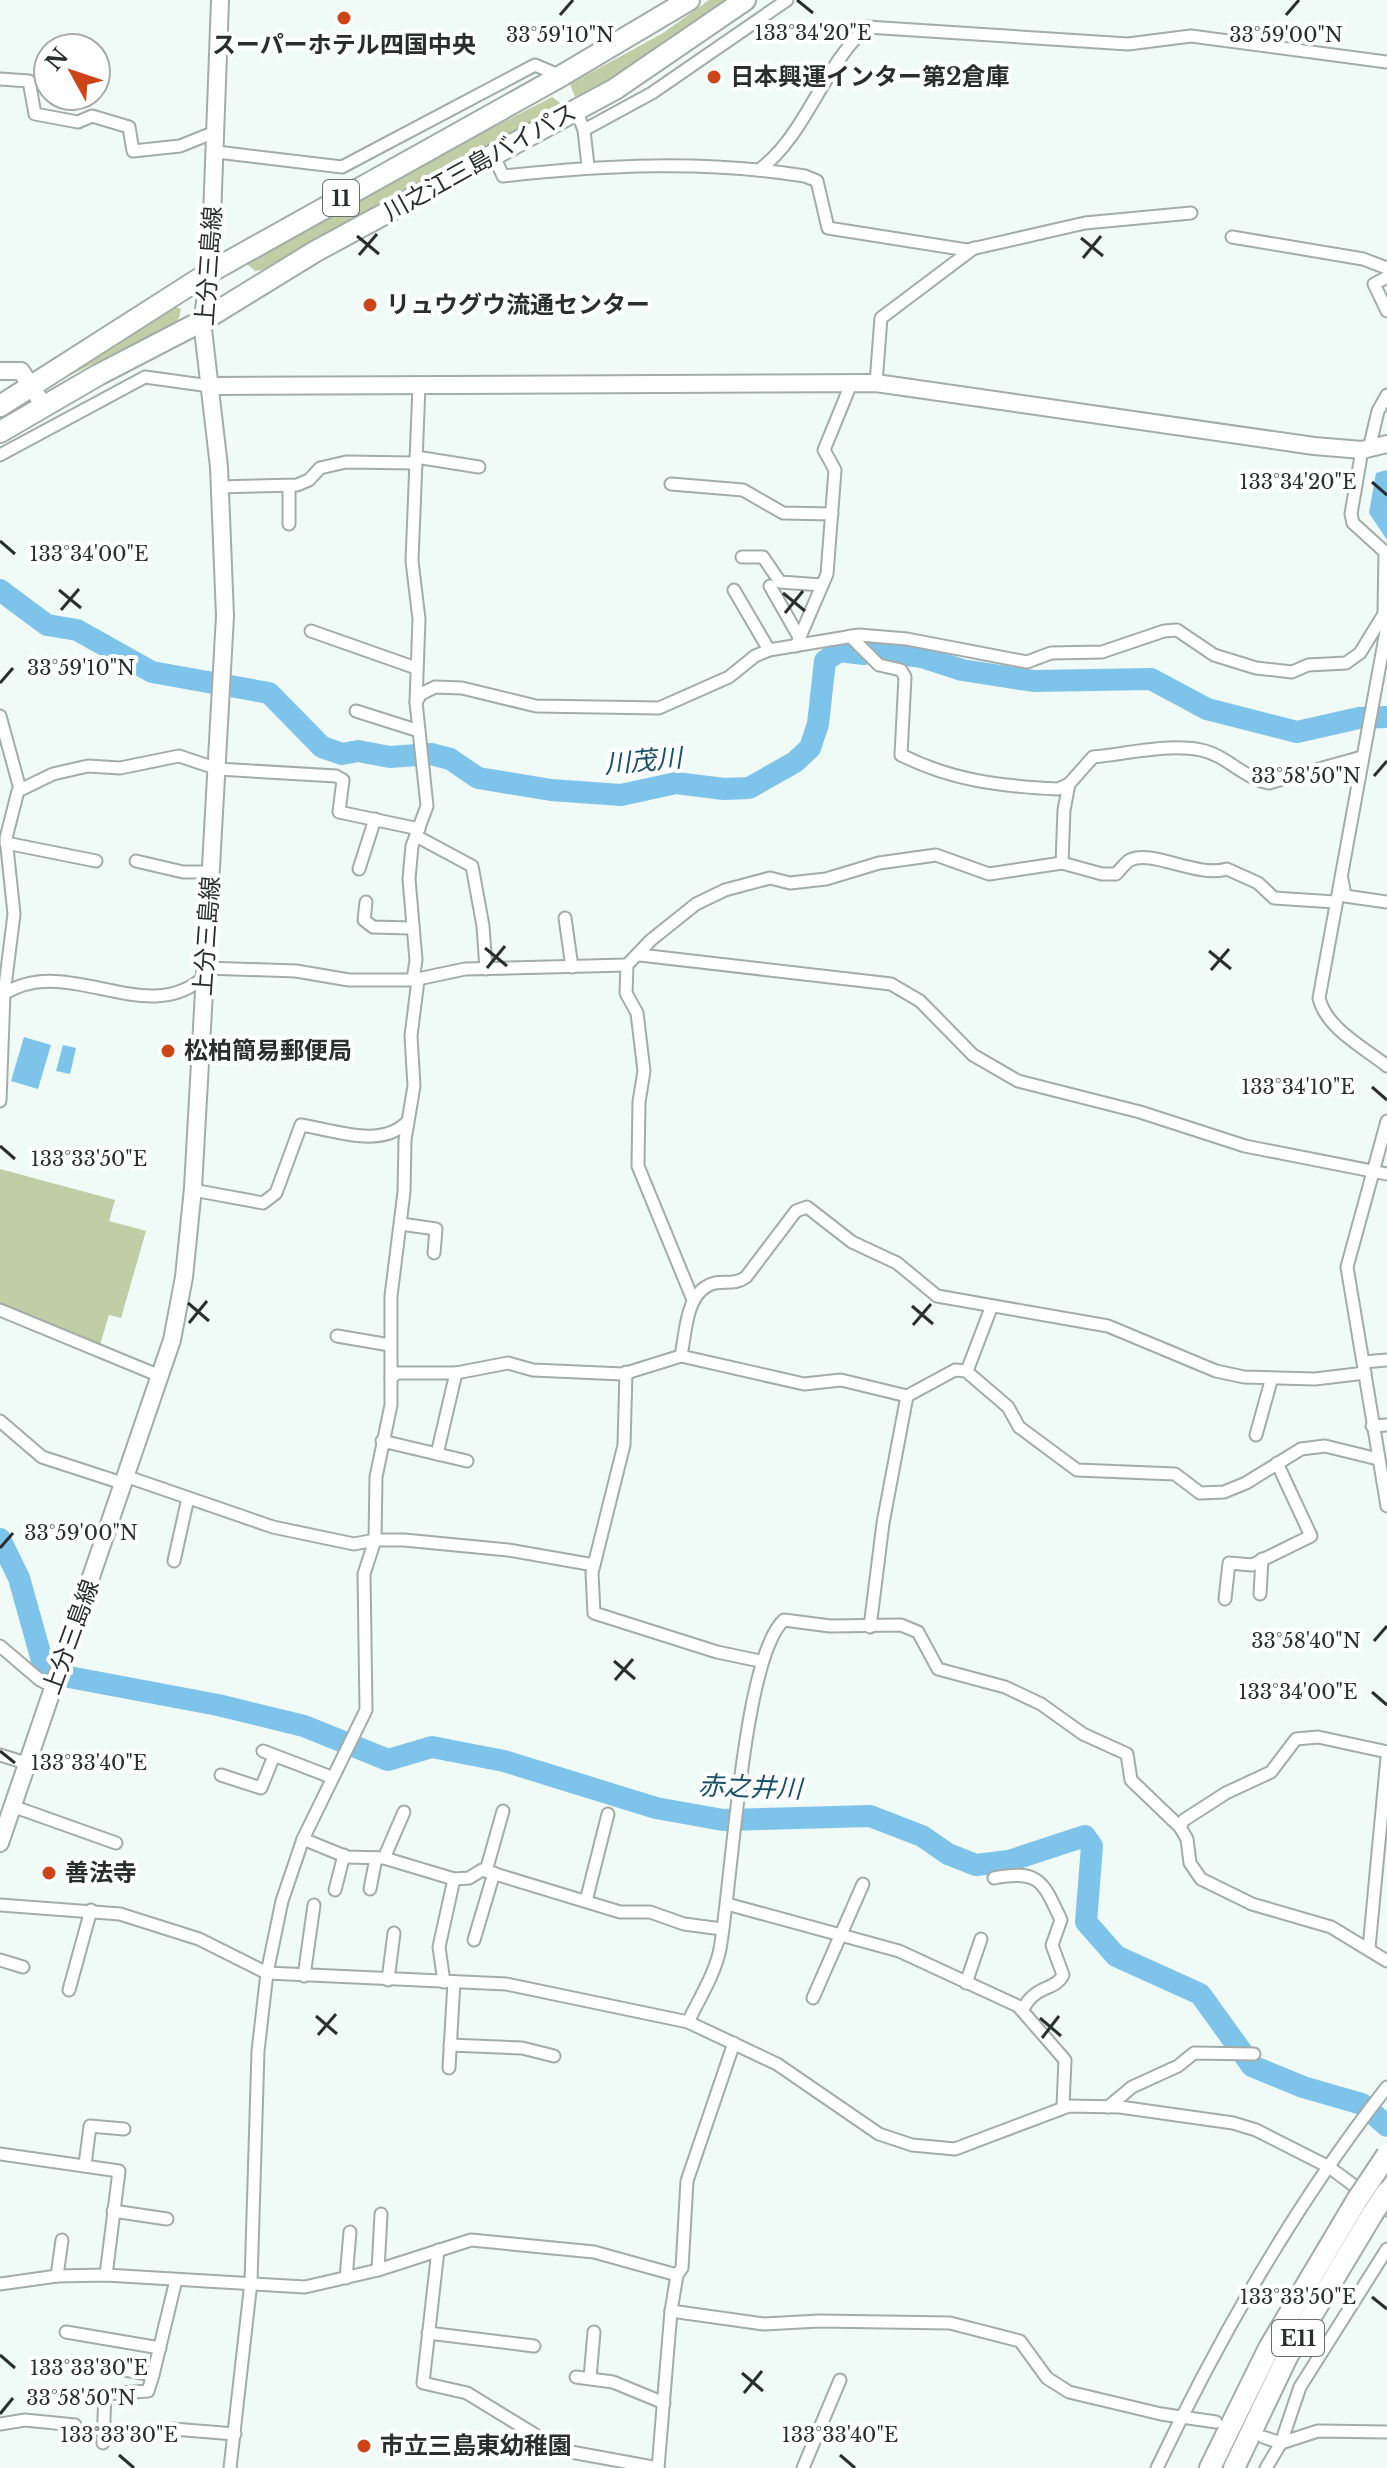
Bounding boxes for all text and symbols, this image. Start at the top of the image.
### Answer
marker: スーパーホテル四国中央 [335,9,353,27]
text: 133°34'20"E [755,21,871,45]
text: 33°59'10"N [506,23,614,47]
text: 33°59'00"N [1229,23,1343,47]
place label: スーパーホテル四国中央 [212,30,476,59]
north arrow [32,32,112,112]
text: N [40,43,74,76]
place label: 日本興運インター第2倉庫 [730,62,1010,91]
marker: 日本興運インター第2倉庫 [705,68,723,86]
street label: 川之江三島バイパス [378,97,581,226]
road number: 11 [323,180,359,216]
street label: 上分三島線 [190,205,227,327]
place label: リュウグウ流通センター [386,290,650,319]
marker: リュウグウ流通センター [361,296,379,314]
text: 133°34'20"E [1240,470,1356,494]
text: 133°34'00"E [30,542,148,566]
text: 33°59'10"N [27,656,135,680]
water label: 川茂川 [603,741,686,780]
text: 33°58'50"N [1251,764,1361,788]
street label: 上分三島線 [188,875,225,997]
place label: 松柏簡易郵便局 [184,1036,352,1065]
marker: 松柏簡易郵便局 [159,1042,177,1060]
text: 133°34'10"E [1241,1075,1355,1099]
text: 133°33'50"E [31,1147,147,1171]
text: 33°59'00"N [24,1521,138,1545]
street label: 上分三島線 [36,1575,105,1698]
text: 33°58'40"N [1251,1629,1361,1653]
text: 133°34'00"E [1239,1680,1357,1704]
text: 133°33'40"E [31,1751,147,1775]
water label: 赤之井川 [697,1769,806,1805]
place label: 善法寺 [65,1858,137,1887]
marker: 善法寺 [40,1864,58,1882]
text: 133°33'50"E [1240,2285,1356,2309]
road number: E11 [1272,2320,1324,2356]
text: 133°33'30"E [30,2356,148,2380]
text: 33°58'50"N [26,2386,136,2410]
text: 133°33'30"E [60,2423,178,2447]
text: 133°33'40"E [782,2423,898,2447]
place label: 市立三島東幼稚園 [380,2431,572,2460]
marker: 市立三島東幼稚園 [355,2437,373,2455]

